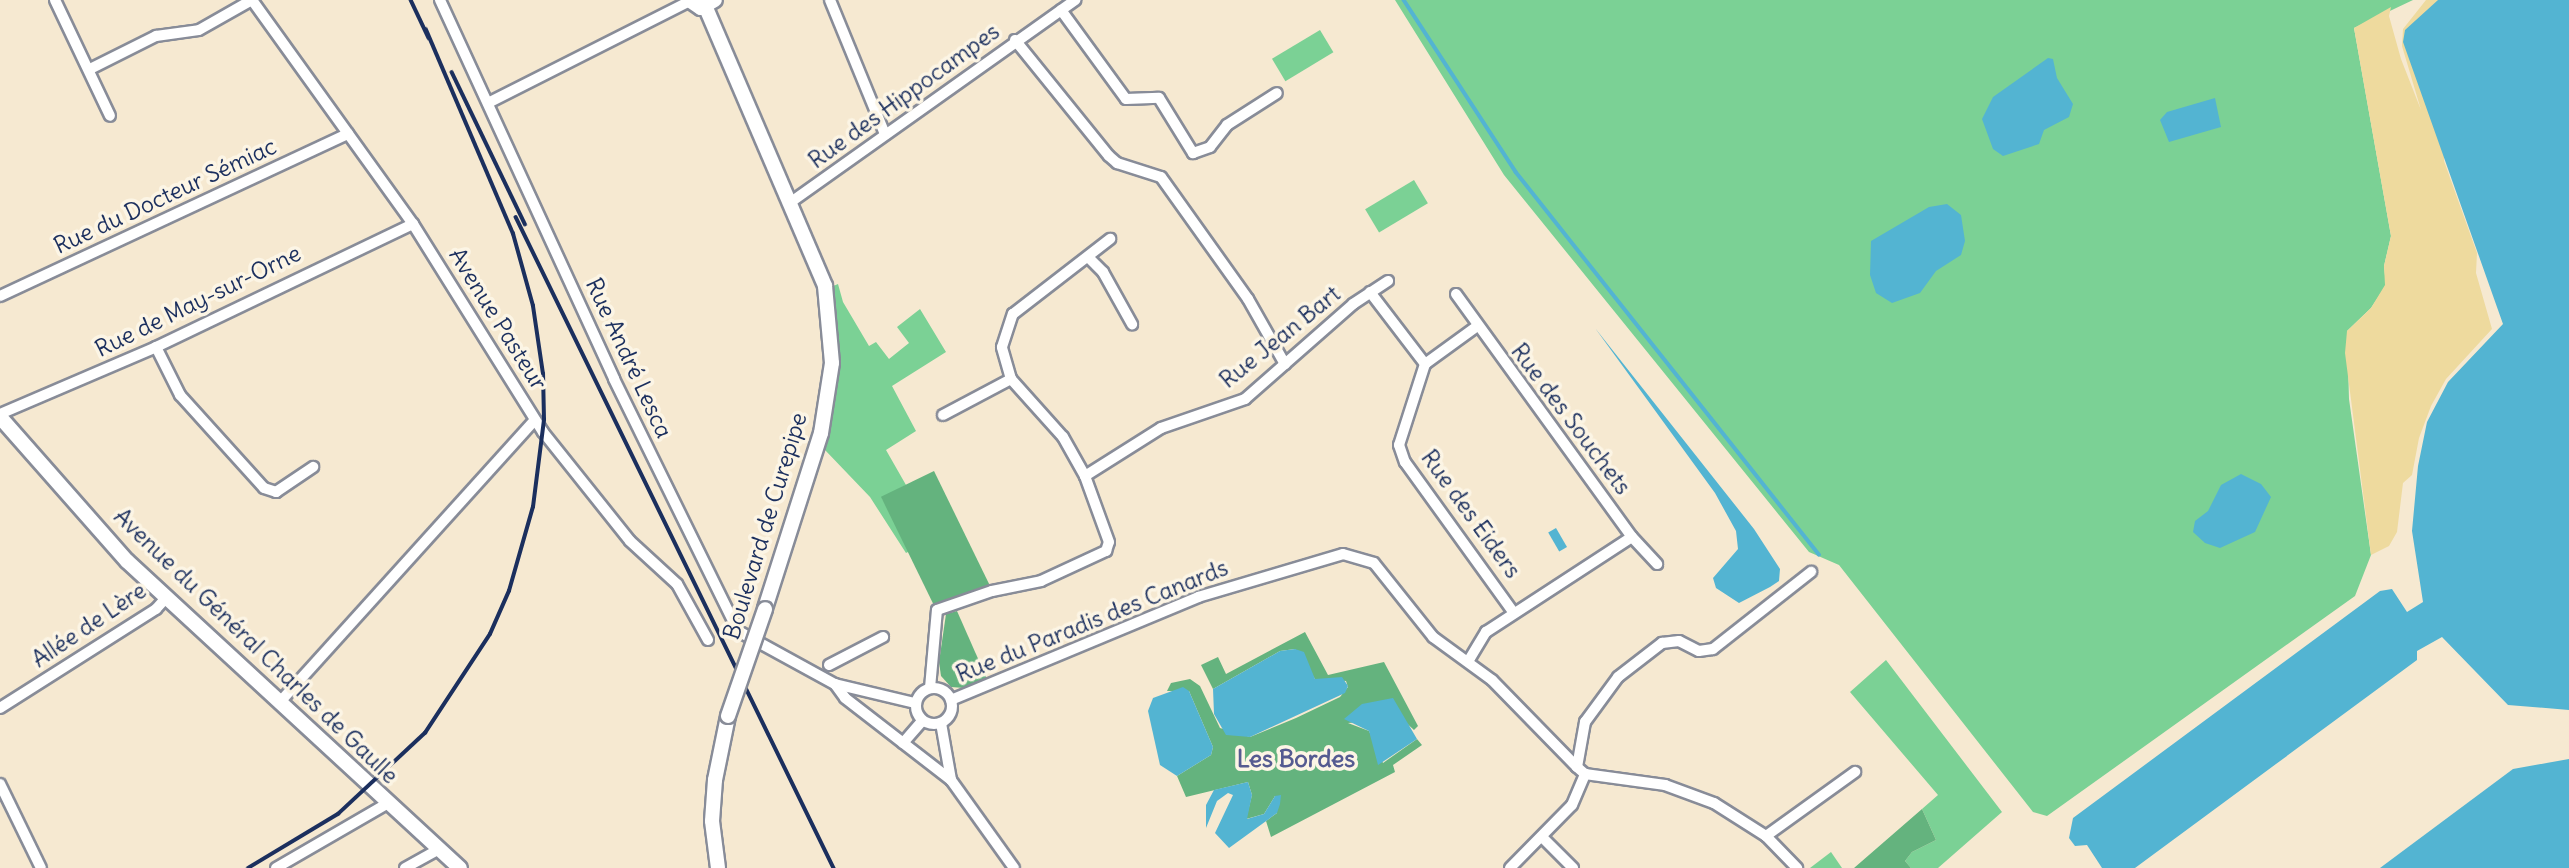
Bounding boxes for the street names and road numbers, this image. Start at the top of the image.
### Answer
street label: Rue des Hippocampes [803,18,1005,174]
street label: Rue du Docteur Sémiac [49,132,281,260]
street label: Rue de May-sur-Orne [91,239,305,363]
street label: Avenue Pasteur [443,243,553,395]
street label: Rue André Lesca [580,274,678,442]
street label: Rue Jean Bart [1214,280,1346,394]
street label: Rue des Souchets [1505,338,1637,500]
street label: Boulevard de Curepipe [717,409,813,643]
street label: Rue des Eiders [1415,445,1527,583]
street label: Avenue du Général Charles de Gaulle [108,503,404,789]
street label: Rue du Paradis des Canards [952,554,1232,688]
street label: Allée de Lère [27,577,151,673]

